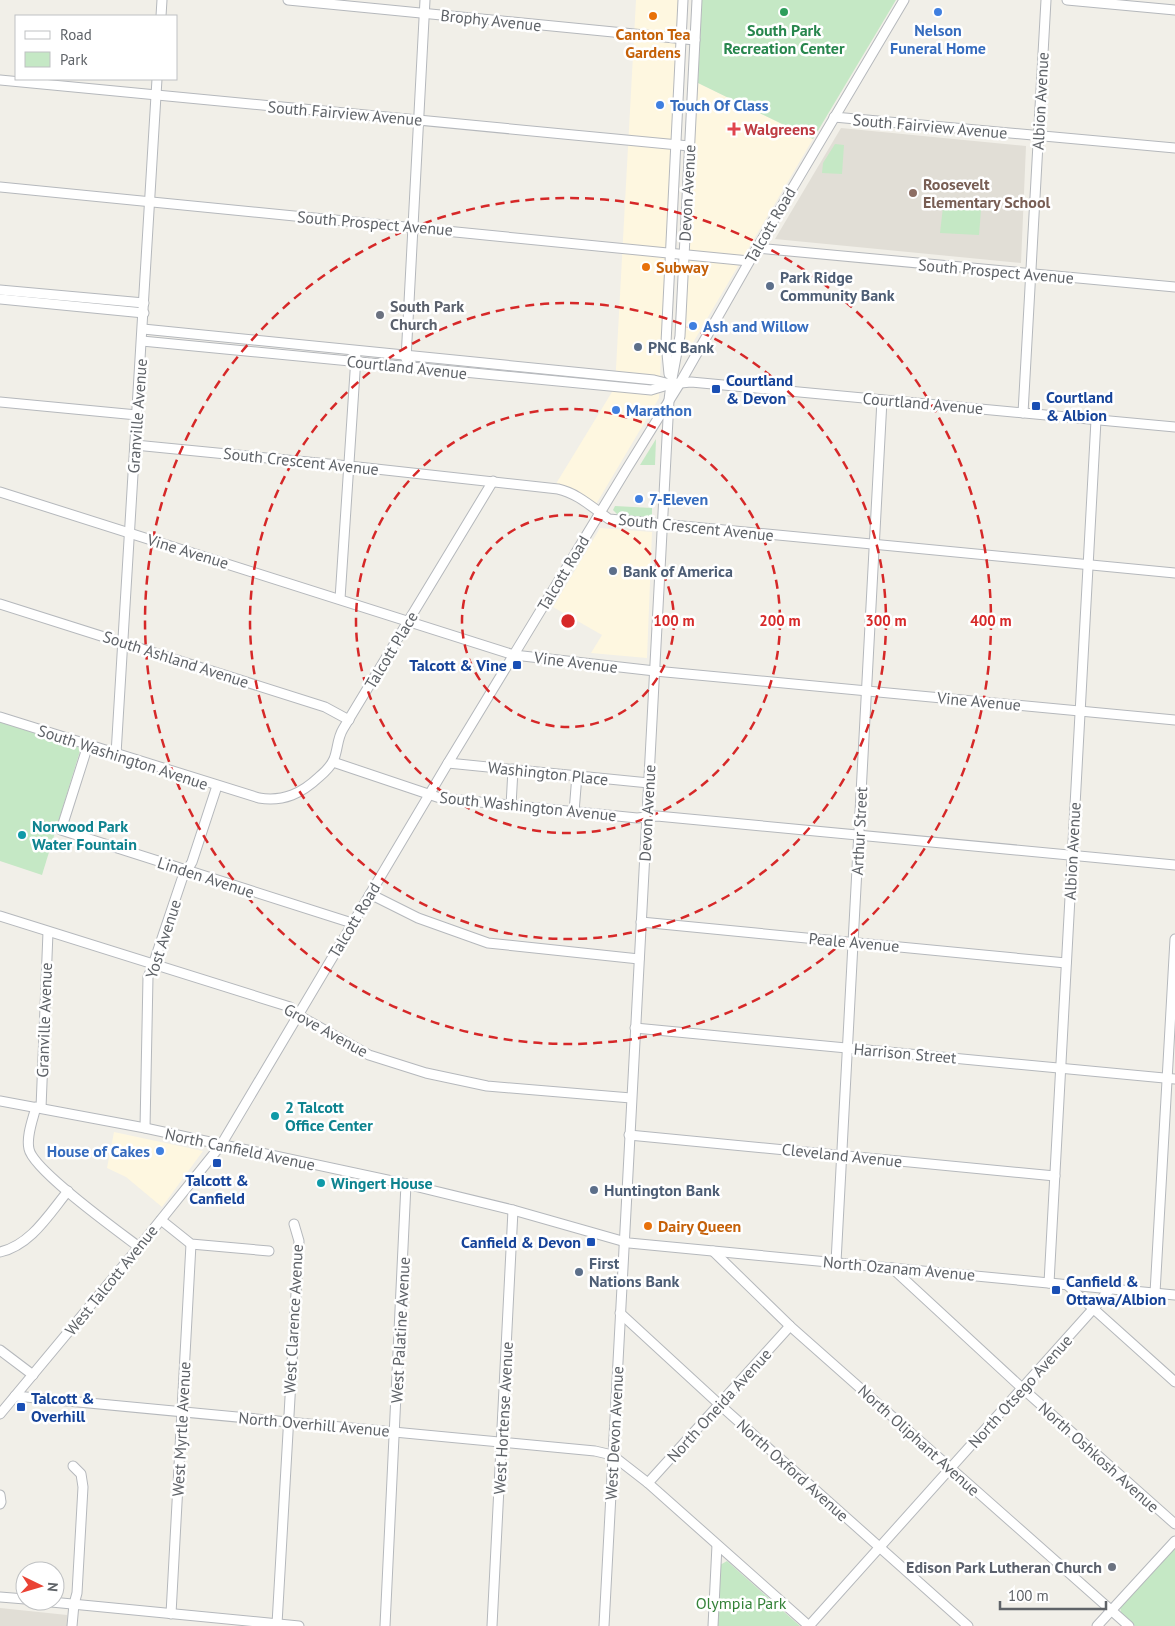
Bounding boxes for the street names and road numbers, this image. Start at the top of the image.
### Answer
street label: Brophy Avenue [440,5,542,35]
street label: Albion Avenue [1027,52,1053,150]
street label: South Fairview Avenue [267,96,423,130]
street label: South Fairview Avenue [852,109,1008,143]
street label: Devon Avenue [674,144,700,242]
street label: Talcott Road [740,184,800,266]
street label: South Prospect Avenue [296,206,454,240]
street label: South Prospect Avenue [917,254,1075,288]
street label: Courtland Avenue [346,351,468,383]
street label: Granville Avenue [123,358,151,474]
street label: Courtland Avenue [862,388,984,418]
street label: South Crescent Avenue [222,443,380,479]
street label: South Crescent Avenue [617,509,775,545]
street label: Vine Avenue [144,529,231,573]
street label: Talcott Road [533,532,593,614]
street label: Talcott Place [360,608,422,692]
street label: South Ashland Avenue [101,626,251,692]
street label: Vine Avenue [532,647,619,677]
street label: Vine Avenue [935,687,1022,715]
street label: South Washington Avenue [35,720,211,794]
street label: Washington Place [487,757,609,789]
street label: Devon Avenue [634,764,660,862]
street label: Arthur Street [847,786,871,876]
street label: South Washington Avenue [439,787,617,825]
street label: Albion Avenue [1059,802,1085,900]
street label: Linden Avenue [155,852,257,902]
street label: Talcott Road [324,879,384,961]
street label: Yost Avenue [141,897,185,981]
street label: Peale Avenue [808,928,900,956]
street label: Granville Avenue [32,962,56,1078]
street label: Grove Avenue [280,999,372,1061]
street label: Harrison Street [853,1039,958,1068]
street label: North Canfield Avenue [163,1123,317,1175]
street label: Cleveland Avenue [781,1139,903,1171]
street label: West Talcott Avenue [60,1221,162,1339]
street label: West Clarence Avenue [279,1244,307,1394]
street label: North Ozanam Avenue [822,1251,976,1285]
street label: West Palatine Avenue [386,1256,414,1404]
street label: North Otsego Avenue [964,1330,1076,1452]
street label: West Hortense Avenue [489,1341,517,1495]
street label: North Oneida Avenue [663,1344,775,1466]
street label: West Myrtle Avenue [167,1361,195,1497]
street label: West Devon Avenue [601,1366,627,1500]
street label: North Oliphant Avenue [854,1380,984,1500]
street label: North Oshkosh Avenue [1035,1398,1163,1516]
street label: North Overhill Avenue [238,1407,390,1441]
street label: North Oxford Avenue [733,1414,853,1526]

